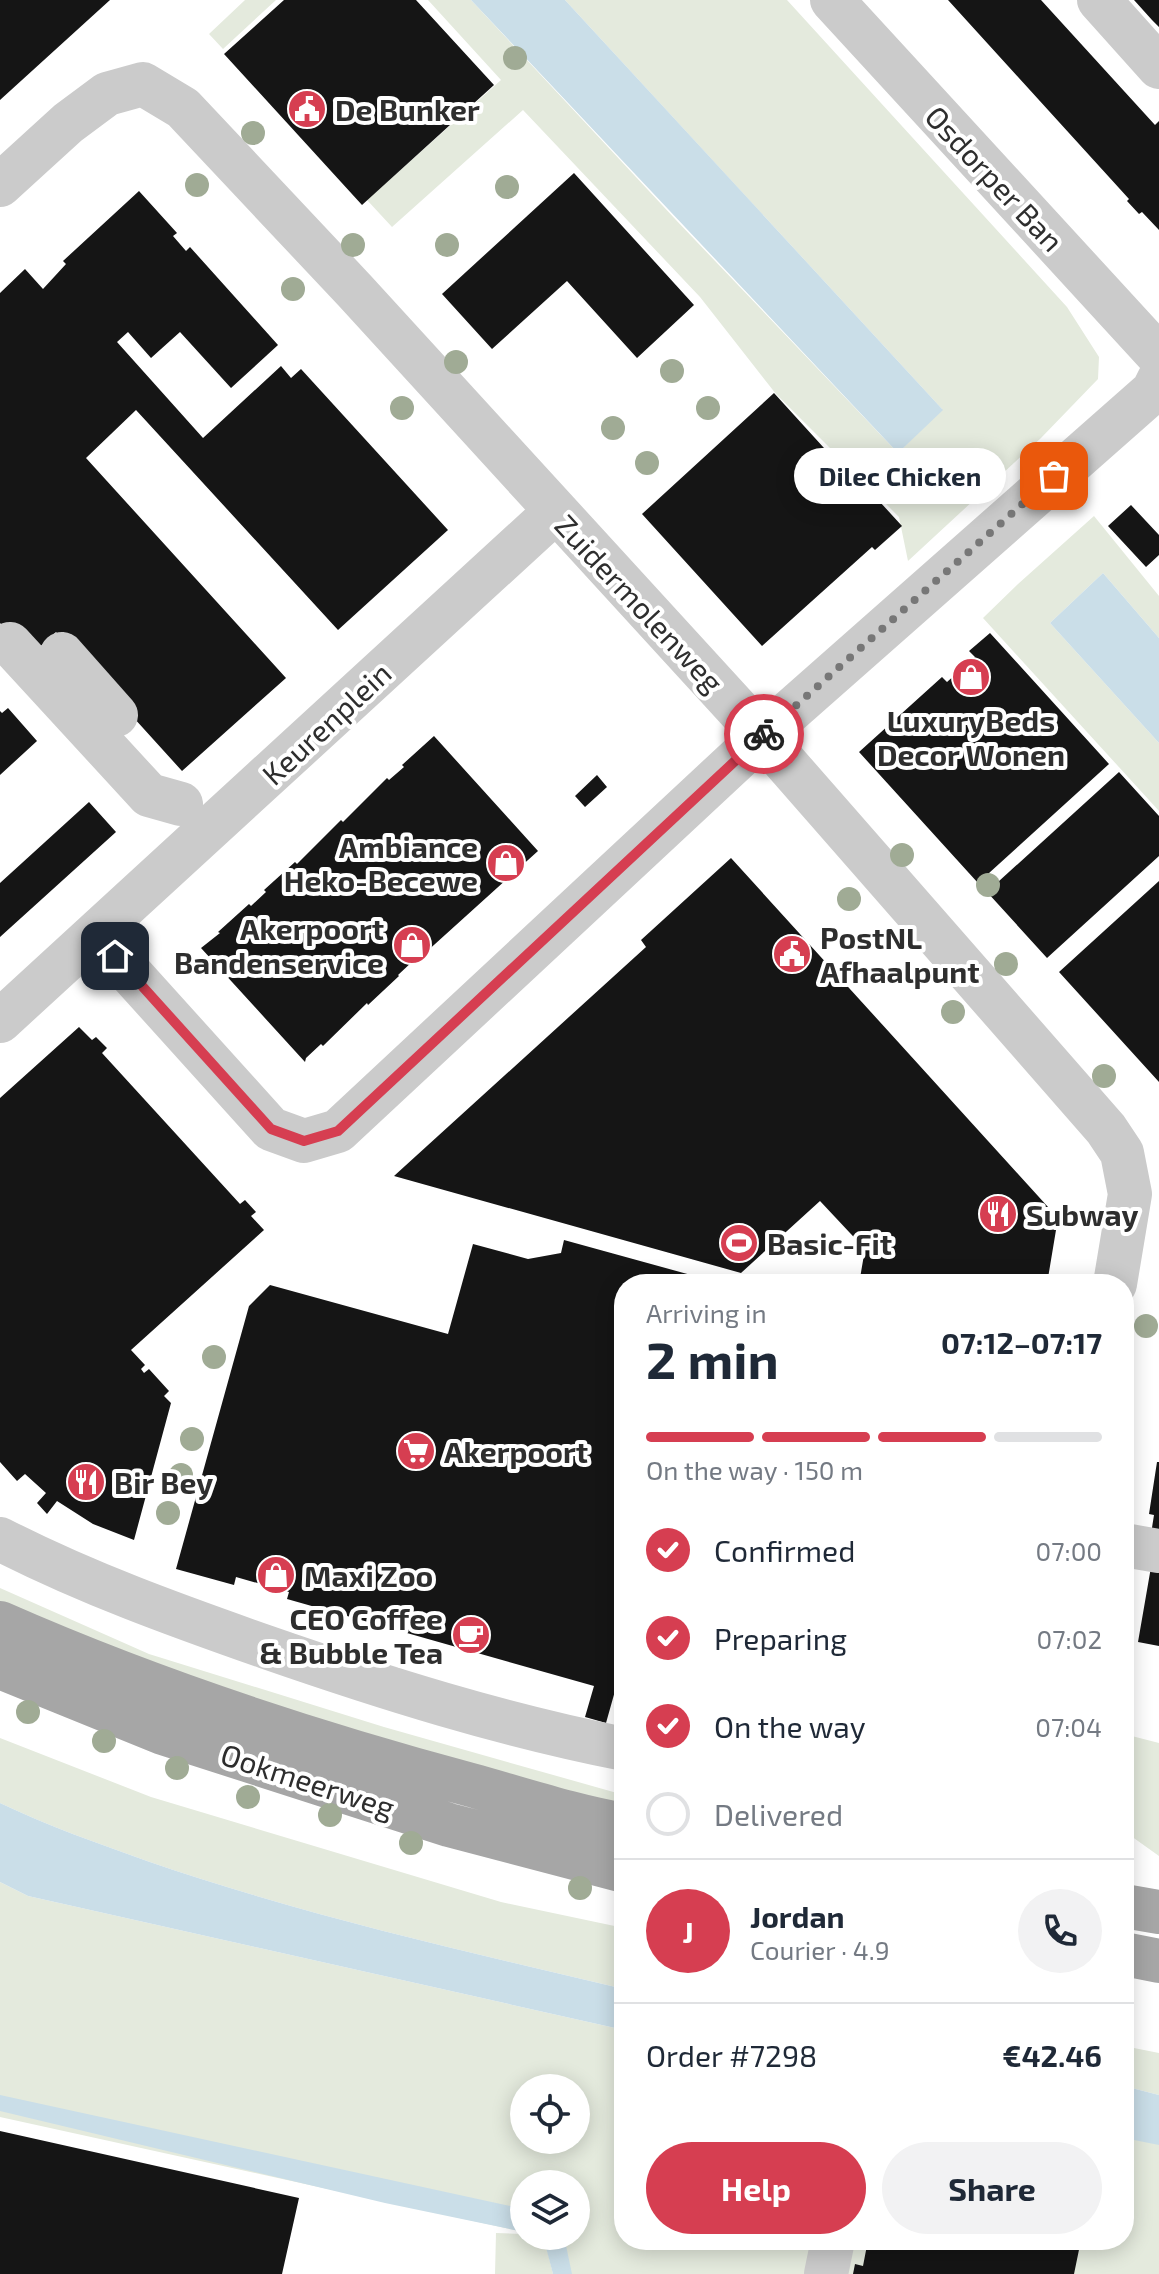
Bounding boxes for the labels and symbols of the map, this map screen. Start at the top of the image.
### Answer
public building icon: De Bunker [286,88,328,130]
place label: De Bunker [335,91,480,127]
street label: Osdorper Ban [919,98,1071,258]
pin [1020,442,1088,510]
callout: Dilec Chicken [794,448,1006,504]
street label: Zuidermolenweg [548,507,732,700]
street label: Keurenplein [254,654,398,792]
shop icon: LuxuryBeds Decor Wonen [950,656,992,698]
courier [724,694,804,774]
place label: LuxuryBeds Decor Wonen [877,702,1065,772]
place label: Ambiance Heko-Becewe [284,828,478,898]
shop icon: Ambiance Heko-Becewe [485,842,527,884]
place label: Akerpoort Bandenservice [174,910,384,980]
place label: PostNL Afhaalpunt [820,919,980,989]
pin [81,922,149,990]
shop icon: Akerpoort Bandenservice [391,924,433,966]
public building icon: PostNL Afhaalpunt [771,933,813,975]
restaurant icon: Subway [977,1193,1019,1235]
place label: Subway [1026,1196,1138,1233]
sports icon: Basic-Fit [718,1222,760,1264]
place label: Basic-Fit [767,1225,892,1261]
supermarket icon: Akerpoort [395,1430,437,1472]
place label: Akerpoort [444,1433,588,1469]
restaurant icon: Bir Bey [65,1461,107,1503]
place label: Bir Bey [114,1464,213,1501]
shop icon: Maxi Zoo [255,1554,297,1596]
place label: Maxi Zoo [304,1557,433,1593]
place label: CEO Coffee & Bubble Tea [259,1600,443,1670]
cafe icon: CEO Coffee & Bubble Tea [450,1614,492,1656]
street label: Ookmeerweg [217,1735,400,1825]

